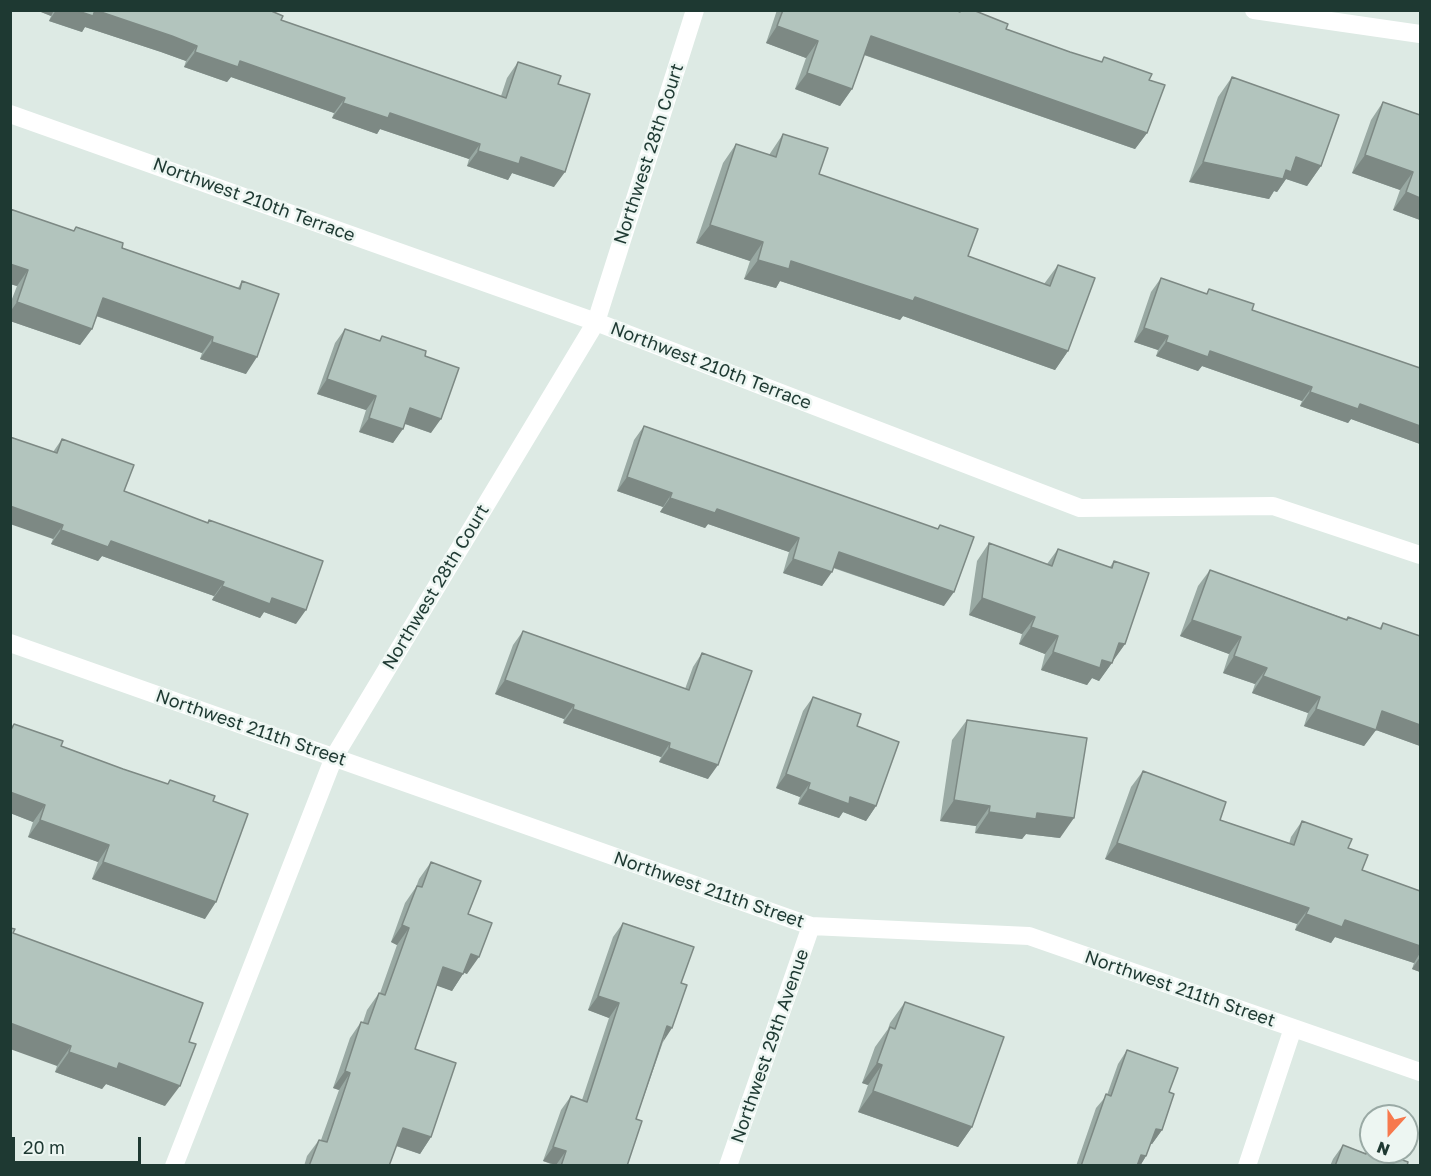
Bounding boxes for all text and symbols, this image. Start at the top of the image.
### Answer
street label: Northwest 28th Court [610,61,688,247]
street label: Northwest 210th Terrace [150,153,358,247]
street label: Northwest 210th Terrace [608,318,814,414]
street label: Northwest 28th Court [378,501,494,673]
street label: Northwest 211th Street [153,685,349,771]
street label: Northwest 211th Street [611,847,807,933]
street label: Northwest 29th Avenue [727,946,813,1146]
street label: Northwest 211th Street [1082,946,1278,1032]
north arrow [1359,1104,1419,1164]
scale bar [15,1125,144,1163]
text: 20 m [23,1136,65,1158]
text: N [1374,1137,1393,1160]

